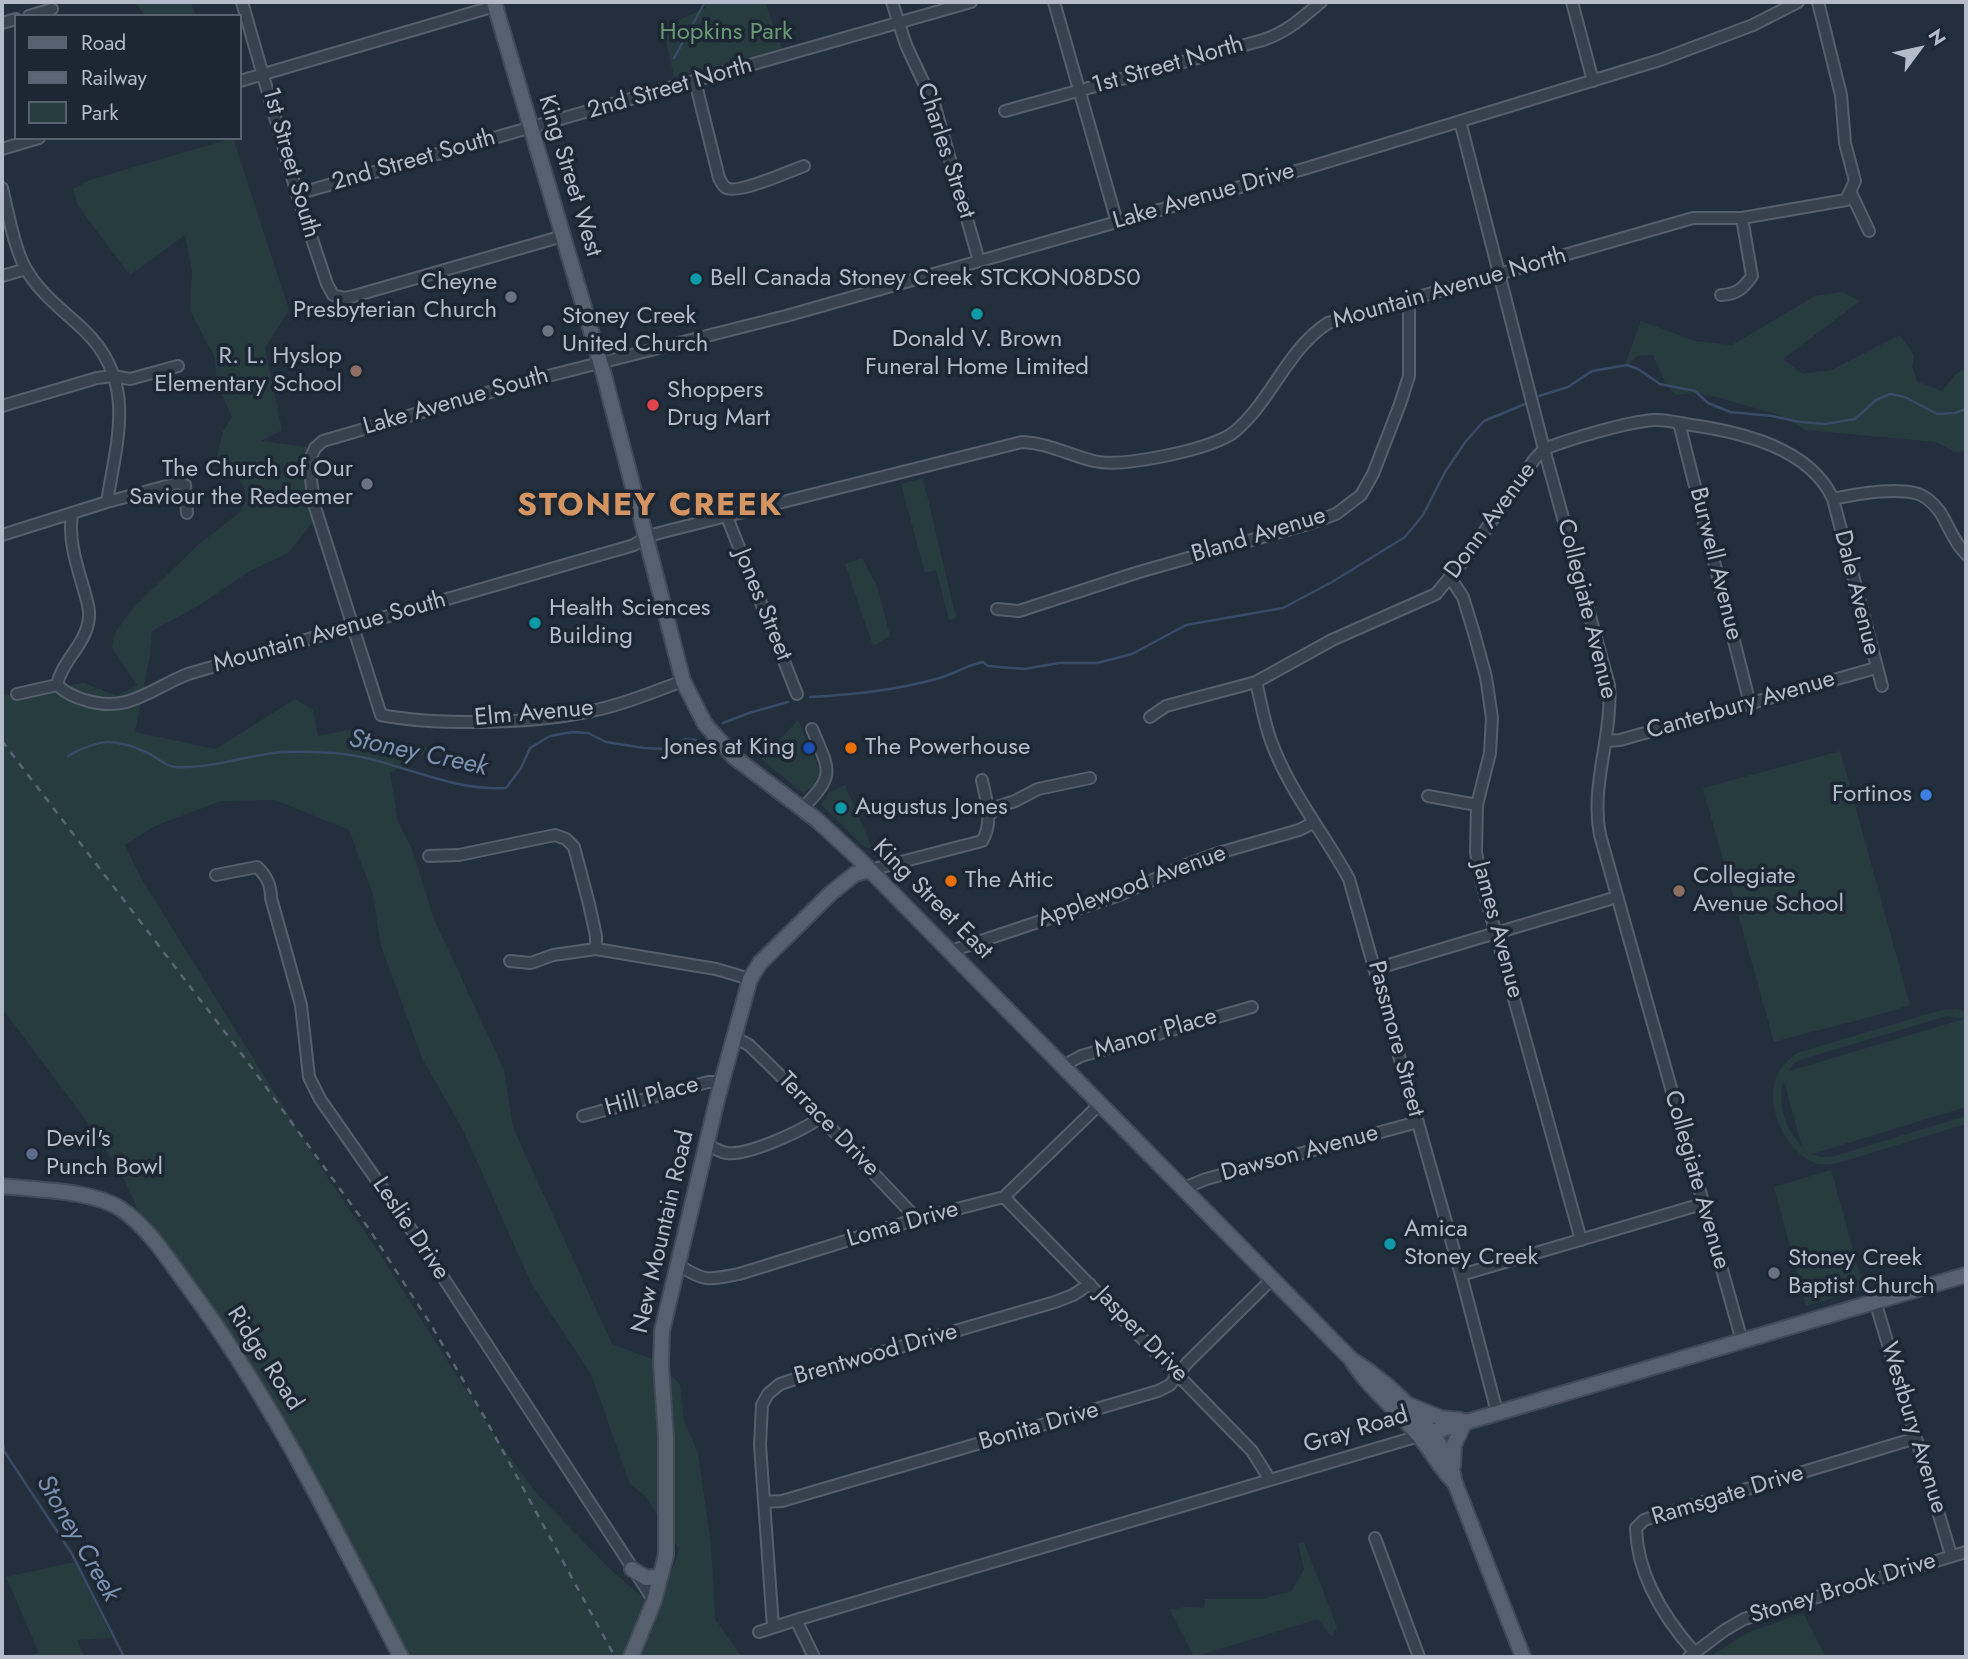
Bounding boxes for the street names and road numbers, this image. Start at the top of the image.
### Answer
street label: 1st Street North [1089,31,1247,101]
street label: 2nd Street North [584,52,756,126]
street label: Charles Street [910,80,980,222]
street label: 1st Street South [255,84,325,242]
street label: King Street West [531,92,607,260]
street label: 2nd Street South [329,124,499,198]
street label: Lake Avenue Drive [1110,157,1298,237]
street label: Mountain Avenue North [1330,242,1570,336]
street label: Lake Avenue South [360,362,552,442]
street label: Donn Avenue [1439,457,1543,585]
street label: Burwell Avenue [1682,485,1748,643]
street label: Bland Avenue [1188,502,1330,570]
street label: Collegiate Avenue [1550,516,1622,702]
street label: Dale Avenue [1827,528,1885,658]
street label: Jones Street [727,545,797,665]
street label: Mountain Avenue South [211,586,449,680]
street label: Canterbury Avenue [1643,665,1839,747]
street label: Elm Avenue [473,694,595,734]
street label: King Street East [866,834,998,966]
street label: Applewood Avenue [1034,840,1230,934]
street label: James Avenue [1465,859,1529,1001]
street label: Passmore Street [1360,958,1430,1120]
street label: Manor Place [1091,1003,1221,1065]
street label: Terrace Drive [771,1067,885,1183]
street label: Hill Place [602,1071,702,1123]
street label: Collegiate Avenue [1657,1087,1735,1273]
street label: Dawson Avenue [1218,1119,1382,1189]
street label: New Mountain Road [627,1128,701,1336]
street label: Leslie Drive [365,1172,455,1286]
street label: Loma Drive [844,1195,962,1255]
street label: Jasper Drive [1088,1281,1194,1389]
street label: Ridge Road [220,1302,308,1416]
street label: Brentwood Drive [791,1318,961,1392]
street label: Westbury Avenue [1873,1339,1953,1517]
street label: Bonita Drive [976,1396,1102,1458]
street label: Gray Road [1300,1401,1412,1461]
street label: Ramsgate Drive [1649,1459,1807,1533]
street label: Stoney Brook Drive [1747,1547,1939,1631]

